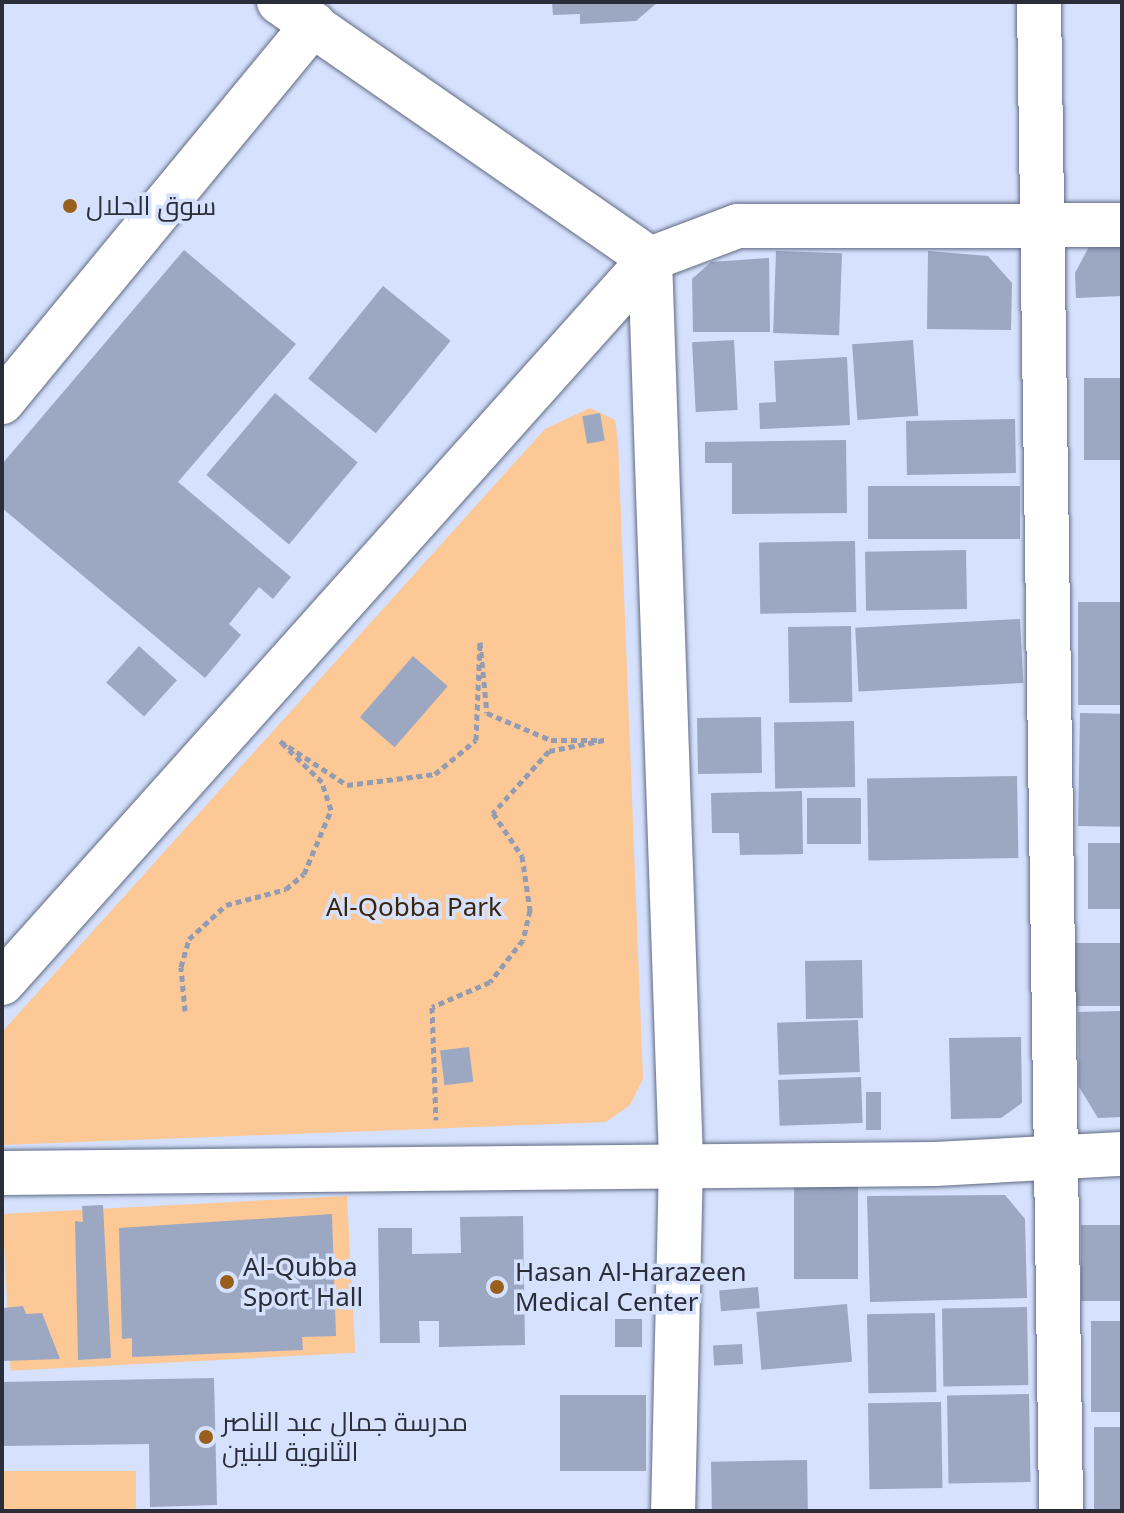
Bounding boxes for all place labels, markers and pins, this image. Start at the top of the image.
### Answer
place label: سوق الحلال [86,190,216,222]
marker: سوق الحلال [61,197,79,215]
place label: Al-Qubba Sport Hall [243,1251,363,1312]
place label: Hasan Al-Harazeen Medical Center [515,1256,747,1318]
marker: Al-Qubba Sport Hall [218,1273,236,1291]
marker: Hasan Al-Harazeen Medical Center [486,1276,508,1298]
place label: مدرسة جمال عبد الناصر الثانوية للبنين [222,1406,468,1468]
marker: مدرسة جمال عبد الناصر الثانوية للبنين [197,1428,215,1446]

